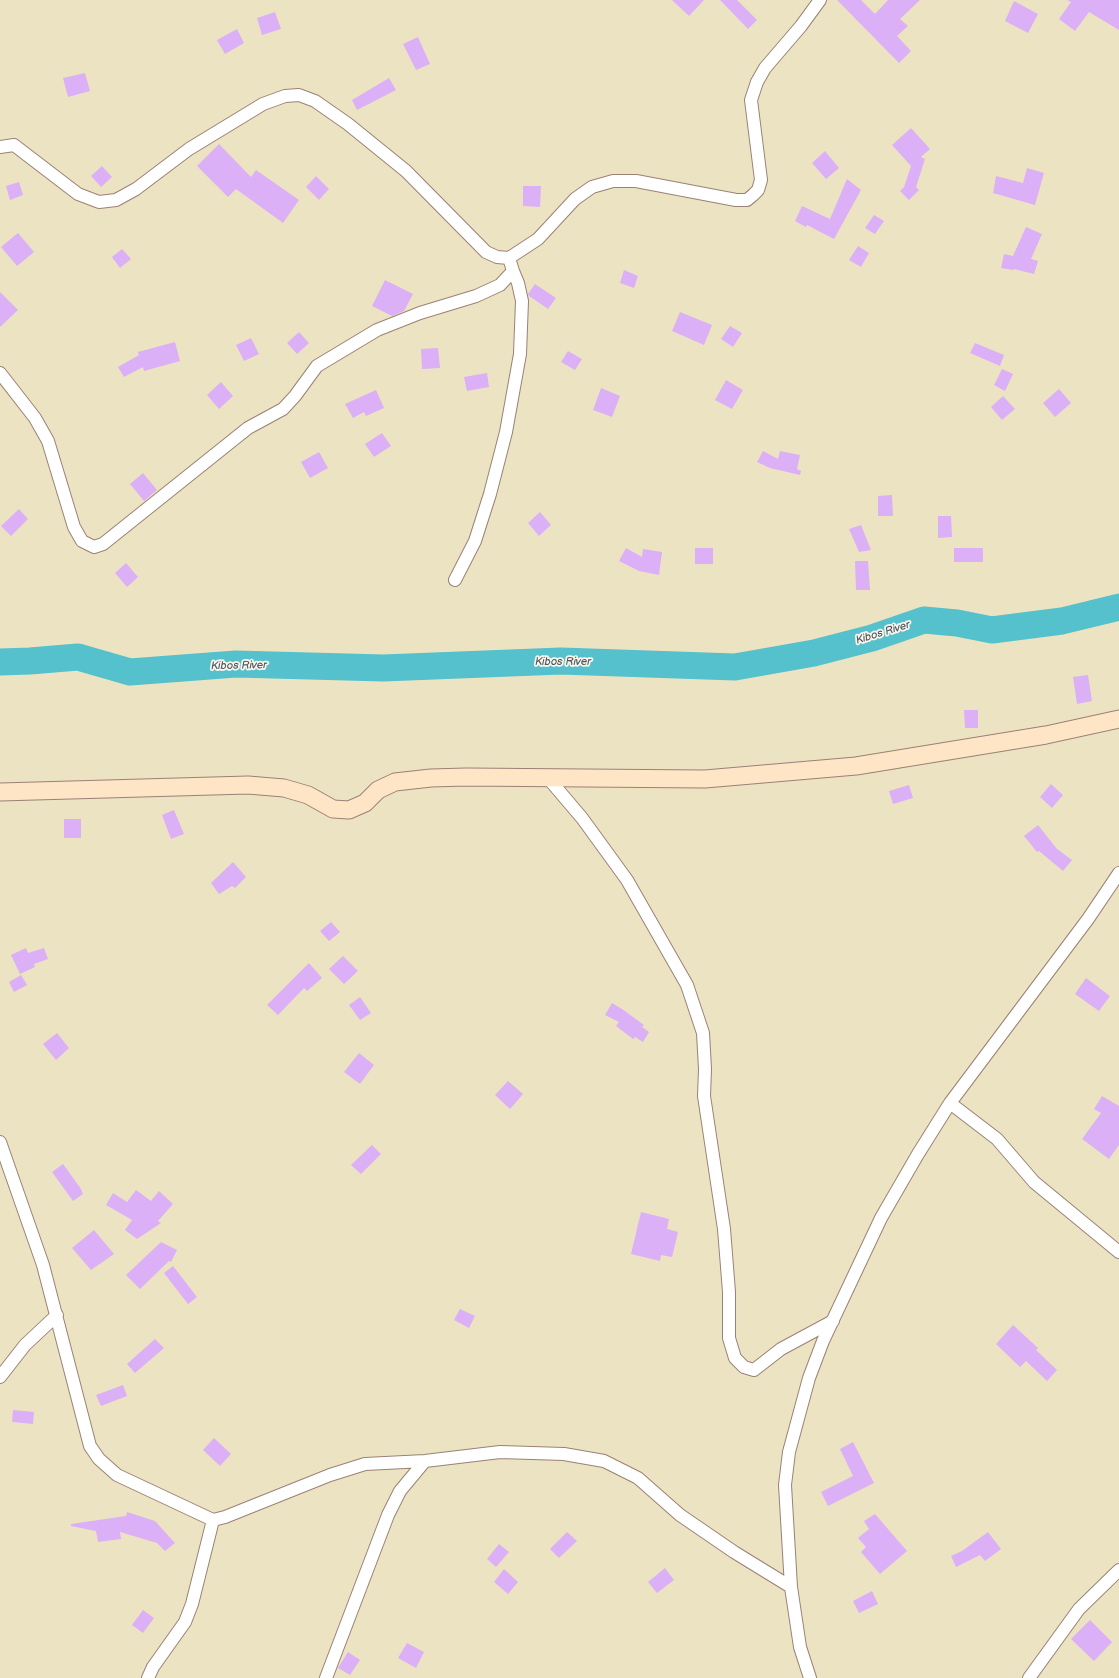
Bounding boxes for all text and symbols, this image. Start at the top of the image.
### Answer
water label: Kibos River [854,618,912,648]
water label: Kibos River [535,655,591,669]
water label: Kibos River [211,659,267,673]

